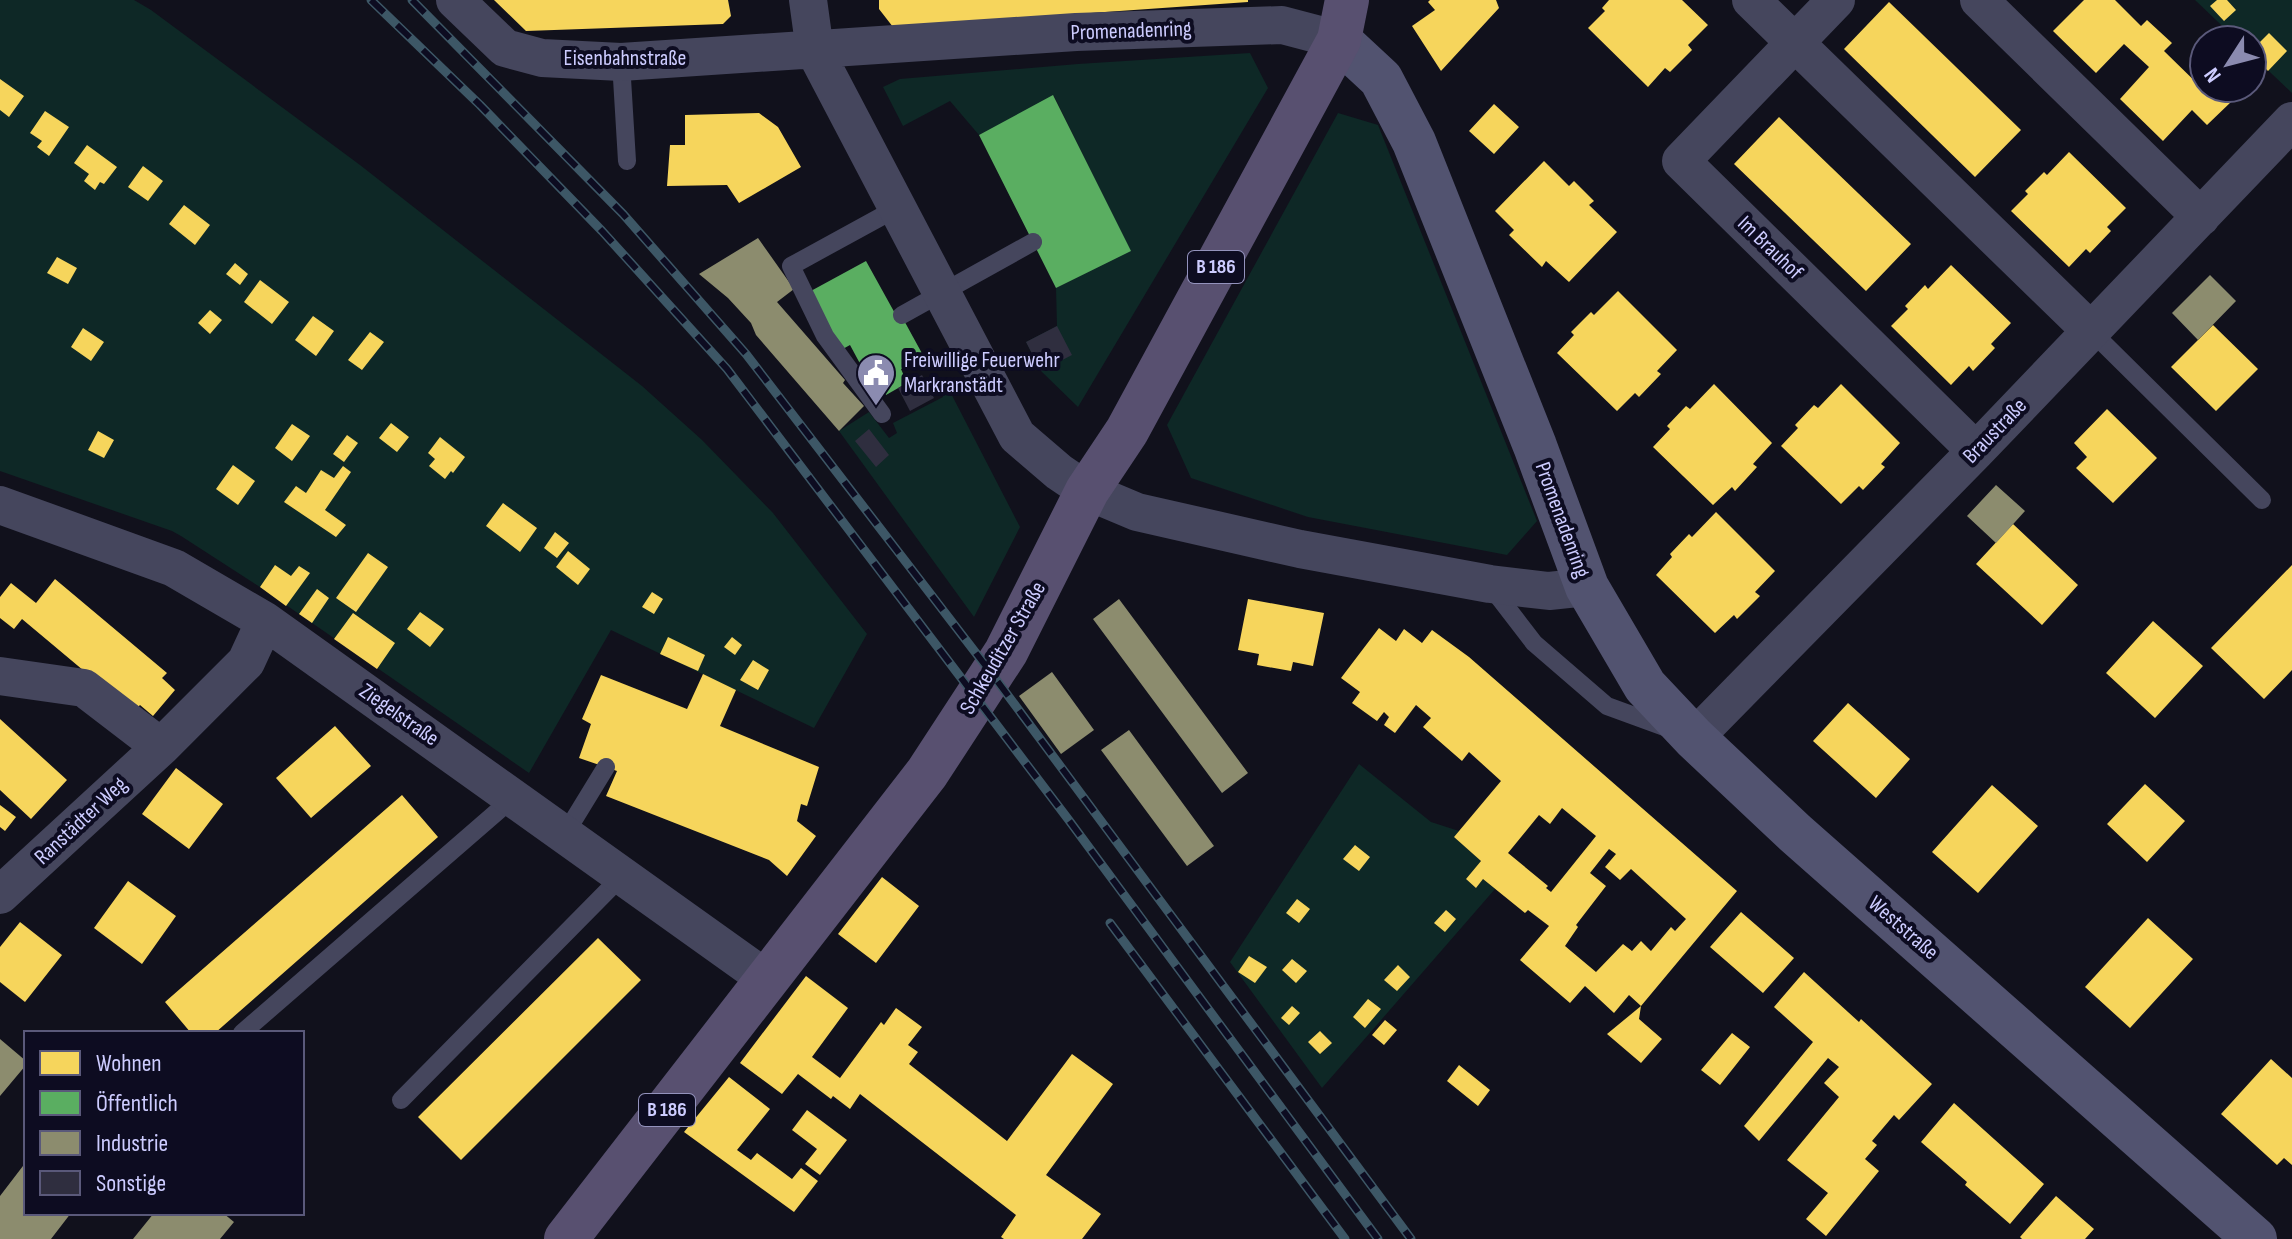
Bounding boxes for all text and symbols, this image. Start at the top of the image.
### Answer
street label: Promenadenring [1070,15,1192,47]
north arrow [2188,24,2268,104]
street label: Eisenbahnstraße [564,45,686,72]
text: N [2199,62,2227,88]
street label: Im Brauhof [1732,210,1809,286]
road number: B 186 [1188,251,1244,283]
place label: Freiwillige Feuerwehr Markranstädt [904,347,1060,399]
public building icon: Freiwillige Feuerwehr Markranstädt [855,352,897,407]
street label: Braustraße [1957,393,2033,469]
street label: Promenadenring [1529,458,1595,582]
street label: Schkeuditzer Straße [954,577,1052,719]
street label: Ziegelstraße [354,678,444,752]
street label: Ranstädter Weg [29,771,133,871]
street label: Weststraße [1862,890,1944,966]
legend [24,1031,304,1215]
text: Wohnen [96,1049,162,1078]
text: Öffentlich [96,1089,178,1118]
road number: B 186 [639,1094,695,1126]
text: Industrie [96,1129,168,1158]
text: Sonstige [96,1169,166,1198]

